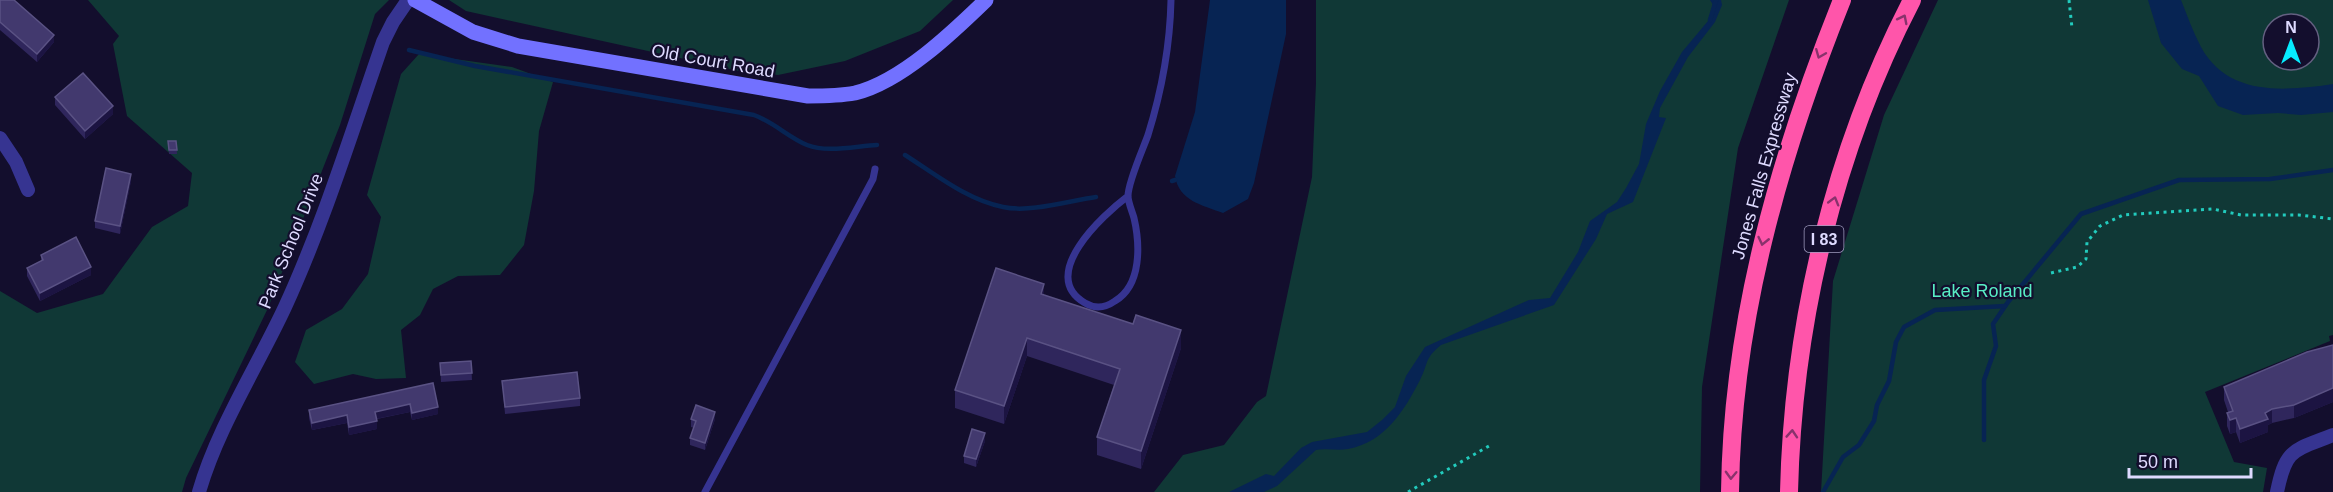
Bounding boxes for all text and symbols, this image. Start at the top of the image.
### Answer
north arrow [2261,12,2321,72]
one-way arrow [1895,14,1907,25]
text: N [2285,19,2297,36]
street label: Old Court Road [650,40,776,82]
one-way arrow [1815,48,1827,59]
street label: Jones Falls Expressway [1728,70,1800,262]
street label: Park School Drive [255,170,327,312]
one-way arrow [1827,196,1839,207]
road number: I 83 [1804,226,1844,252]
one-way arrow [1757,235,1770,245]
park label: Lake Roland [1931,281,2033,301]
one-way arrow [1785,429,1798,438]
scale bar [2129,441,2250,479]
text: 50 m [2138,452,2178,472]
one-way arrow [1724,471,1737,480]

